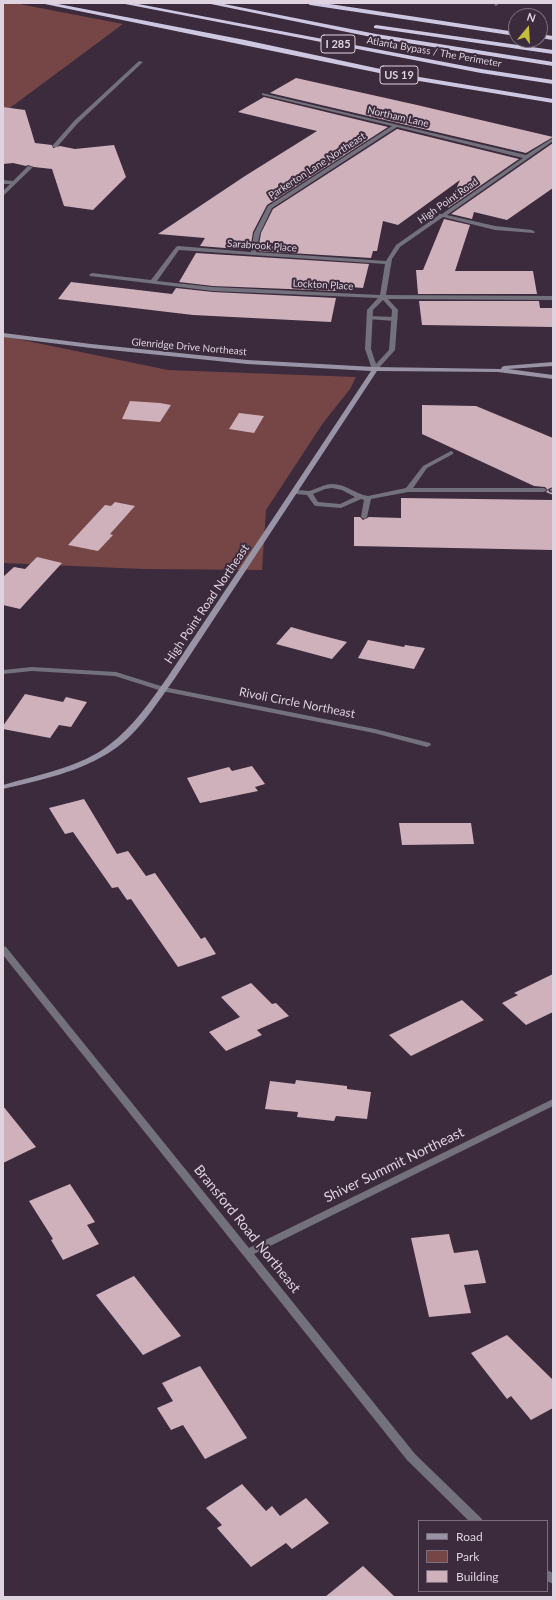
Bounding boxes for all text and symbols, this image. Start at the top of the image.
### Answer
north arrow [508,8,548,48]
text: N [526,10,538,25]
street label: Atlanta Bypass / The Perimeter [366,34,502,70]
road number: I 285 [321,35,355,53]
road number: US 19 [380,66,418,84]
street label: Northam Lane [366,104,430,130]
street label: Parkerton Lane Northeast [266,130,368,202]
street label: High Point Road [416,176,480,226]
street label: Sarabrook Place [227,238,297,254]
street label: Lockton Place [292,277,354,293]
street label: Glenridge Drive Northeast [131,336,247,358]
street label: High Point Road Northeast [162,541,252,667]
street label: Rivoli Circle Northeast [238,685,356,721]
street label: Shiver Summit Northeast [321,1124,467,1206]
street label: Bransford Road Northeast [190,1162,304,1296]
legend [418,1520,548,1592]
text: Road [456,1529,483,1544]
text: Park [456,1549,479,1564]
text: Building [456,1569,499,1584]

